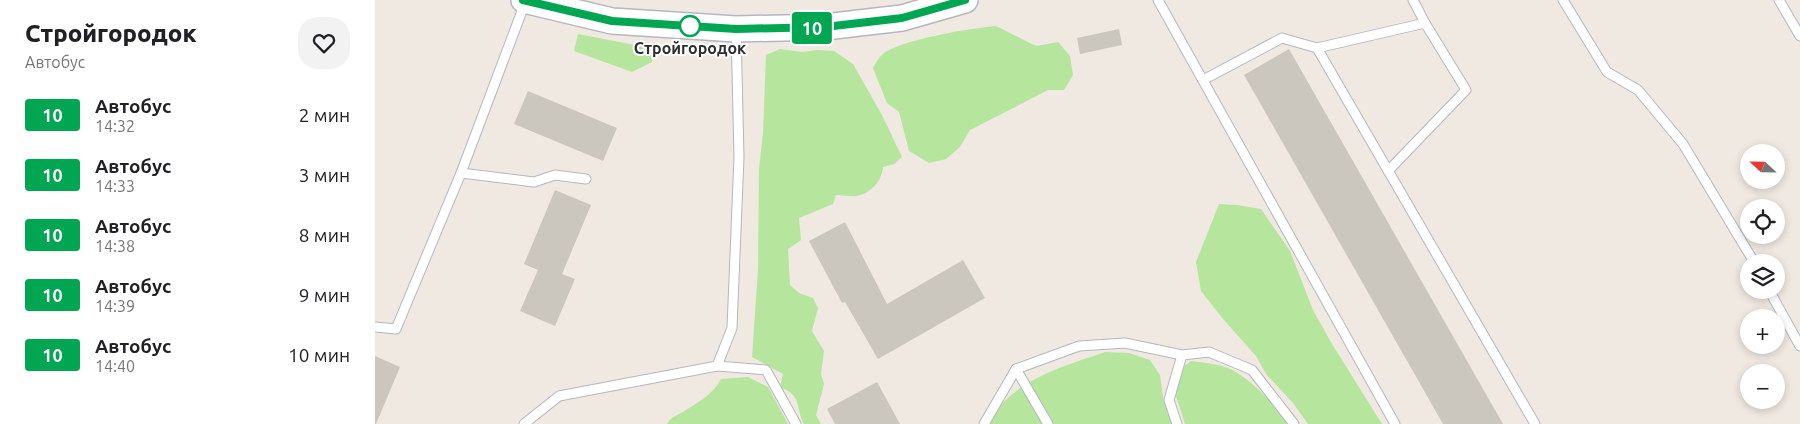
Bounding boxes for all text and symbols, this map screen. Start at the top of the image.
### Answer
line badge: 10 [789,12,835,44]
marker: Стройгородок [679,15,701,37]
button: heart [298,17,350,69]
text: 10 [802,18,822,38]
text: Стройгородок [25,20,196,47]
place label: Стройгородок [634,39,746,57]
text: Автобус [25,53,85,71]
text: Автобус [95,95,171,117]
text: 2 мин [299,104,350,126]
text: 10 [42,105,63,125]
text: 14:32 [95,117,135,135]
north arrow [1740,144,1785,189]
map controls [1740,144,1785,409]
text: Автобус [95,155,171,177]
text: 3 мин [299,164,350,186]
text: 10 [42,165,63,185]
text: 14:33 [95,177,135,195]
button: locate [1740,199,1785,244]
text: Автобус [95,215,171,237]
text: 8 мин [299,224,350,246]
text: 10 [42,225,63,245]
text: 14:38 [95,237,135,255]
button: layers [1740,254,1785,299]
text: Автобус [95,275,171,297]
text: 9 мин [299,284,350,306]
text: 10 [42,285,63,305]
text: 14:39 [95,297,135,315]
button: + [1740,309,1785,354]
text: Автобус [95,335,171,357]
text: 10 мин [288,344,350,366]
text: 10 [42,345,63,365]
text: 14:40 [95,357,135,375]
button: − [1740,364,1785,409]

